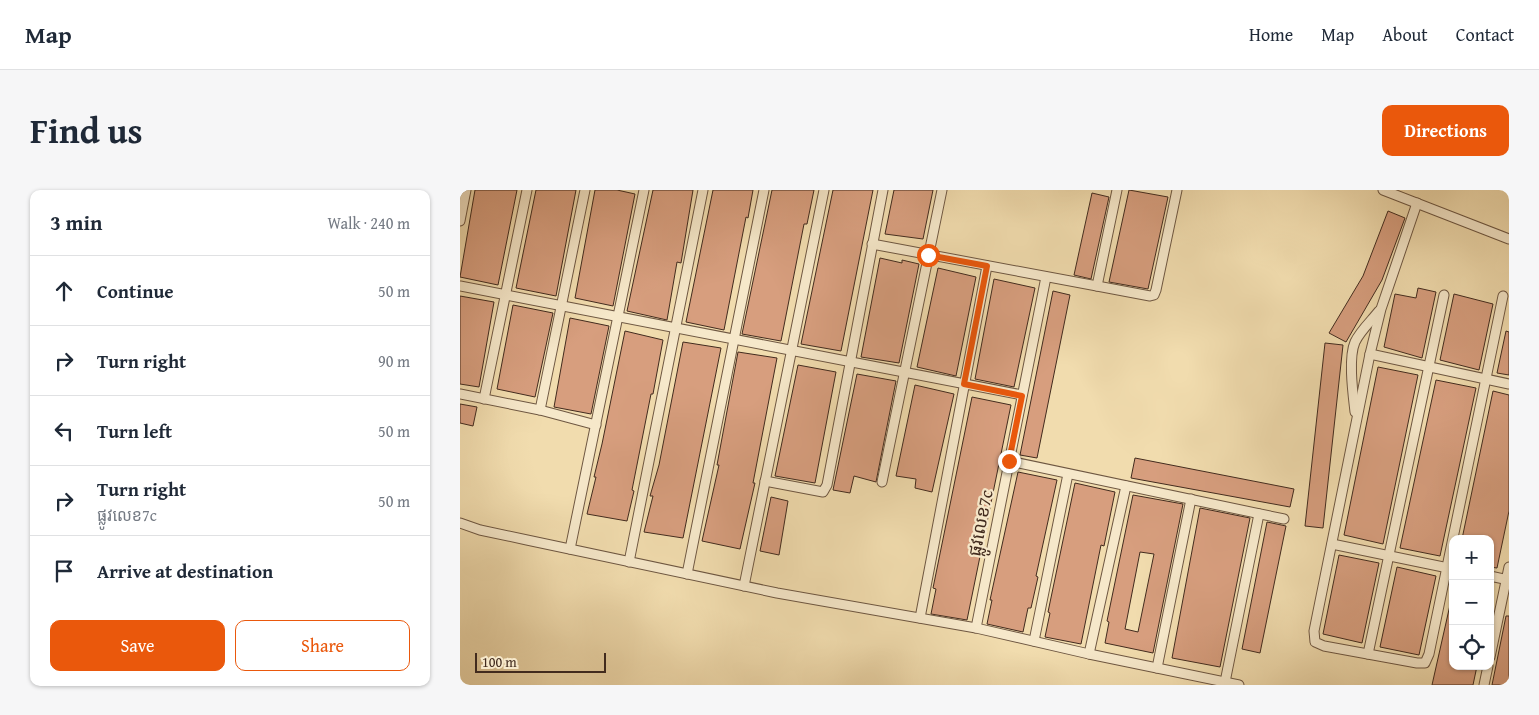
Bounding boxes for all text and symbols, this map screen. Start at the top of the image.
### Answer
text: Map [25,17,72,52]
text: Home [1249,21,1293,48]
text: Map [1321,21,1354,48]
text: About [1382,21,1428,48]
text: Contact [1456,21,1514,48]
text: Find us [30,105,143,156]
button: Directions [1382,105,1509,156]
text: 3 min [50,207,102,238]
text: Walk · 240 m [327,211,410,235]
route start [917,244,940,267]
icon: ahead [50,277,78,305]
text: Continue [97,277,174,305]
text: 50 m [378,279,410,303]
icon: right [50,347,78,375]
text: Turn right [97,347,186,375]
text: 90 m [378,349,410,373]
icon: left [50,417,78,445]
text: Turn left [97,417,172,445]
text: 50 m [378,419,410,443]
route end [998,450,1021,473]
text: Turn right [97,475,186,503]
icon: right [50,487,78,515]
street label: ផ្លូវលេខ7c [960,487,1003,559]
text: 50 m [378,489,410,513]
text: ផ្លូវលេខ7c [97,503,157,527]
map controls [1449,535,1494,670]
button: + [1449,535,1494,580]
icon: arrive [50,557,78,585]
text: Arrive at destination [97,557,273,585]
button: − [1449,580,1494,625]
button: Save [50,620,225,671]
button: Share [235,620,410,671]
button: locate [1449,625,1494,670]
scale bar [475,650,606,673]
text: 100 m [482,652,517,672]

